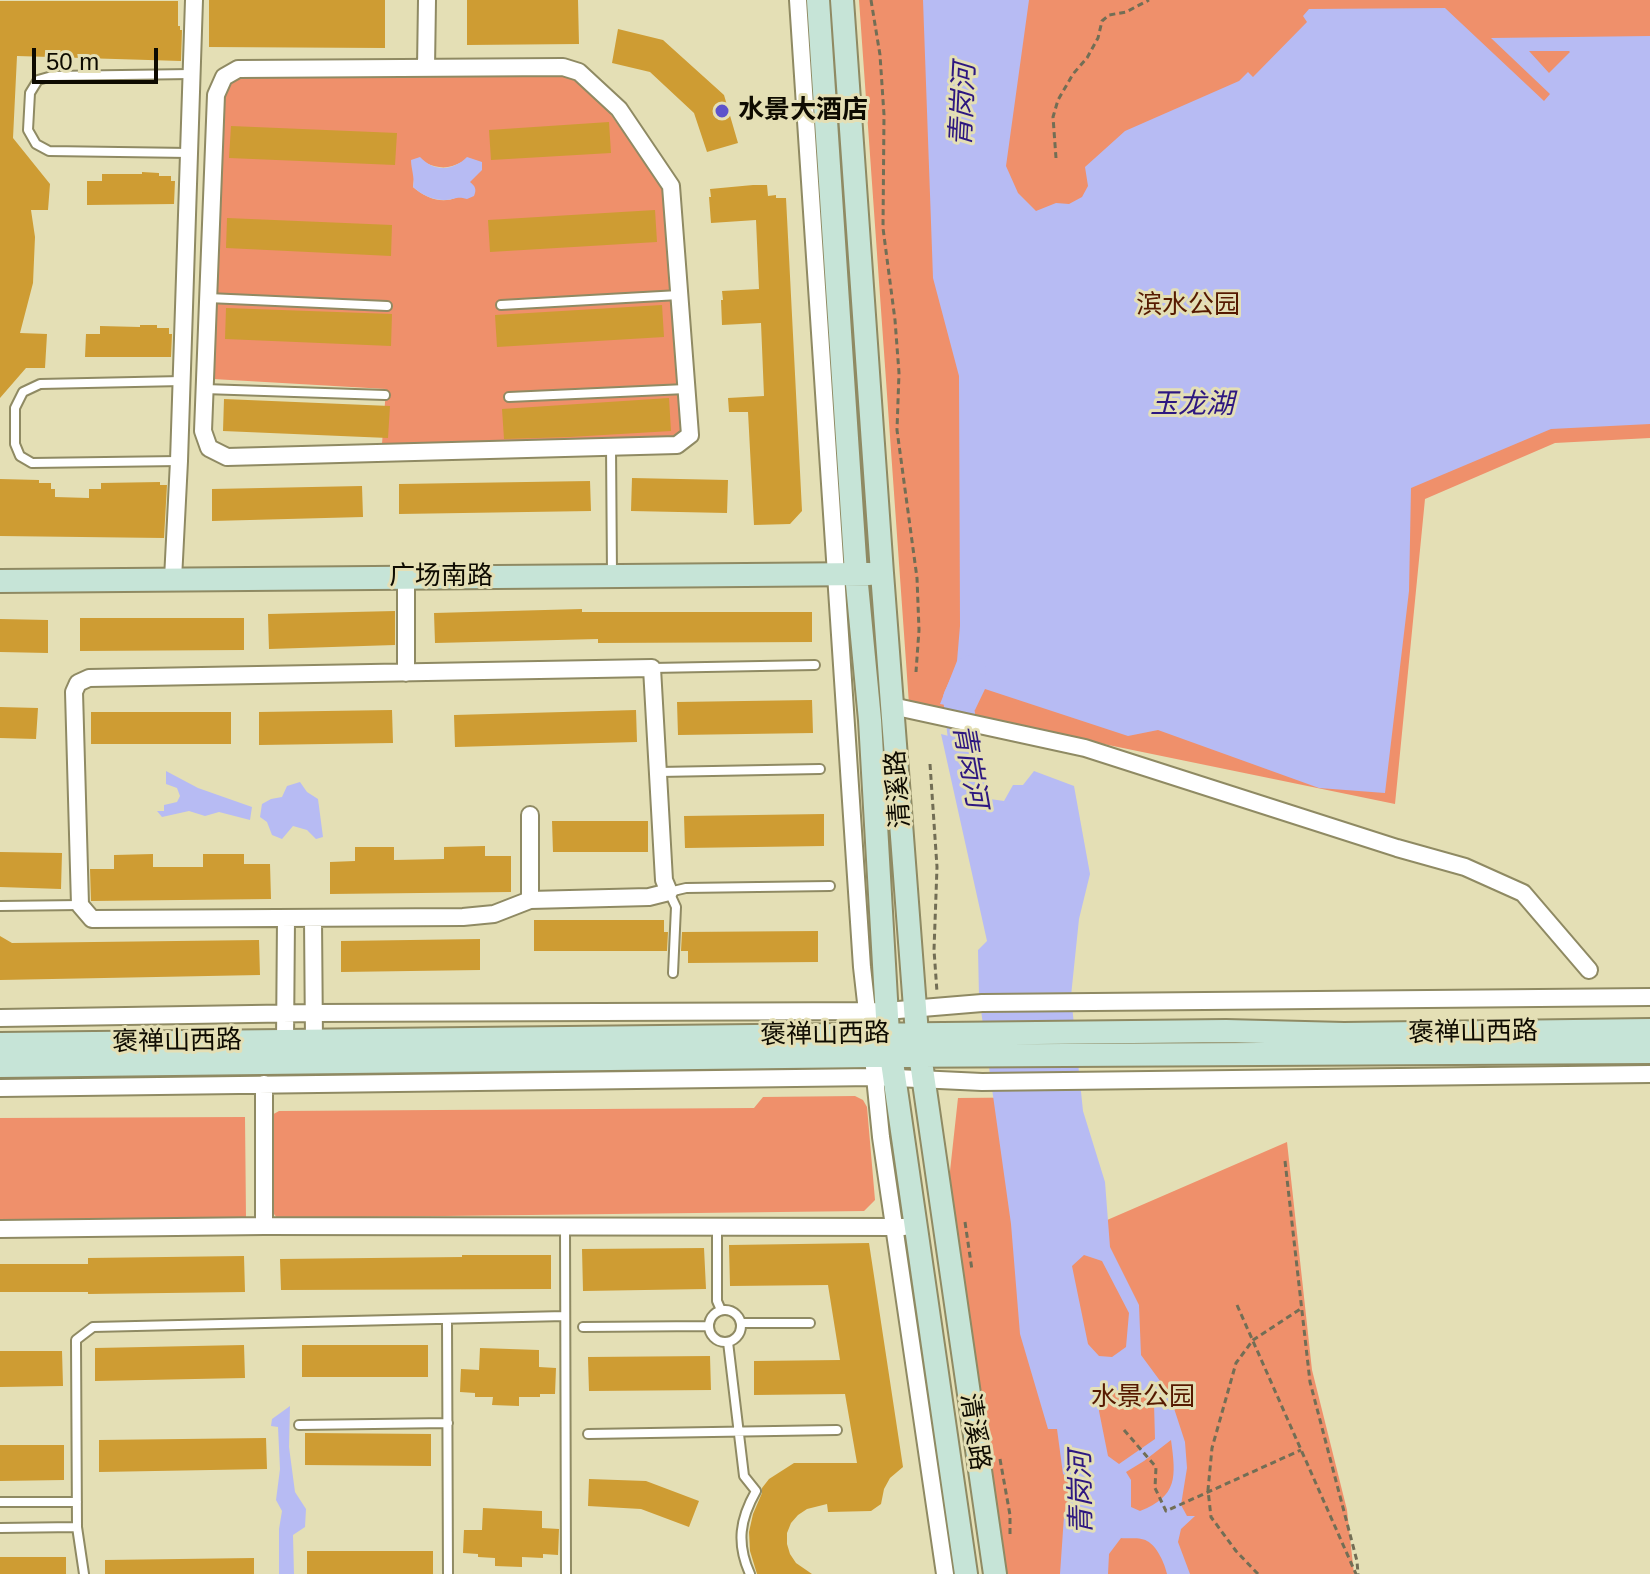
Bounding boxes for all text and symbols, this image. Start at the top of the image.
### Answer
scale bar [36,32,162,82]
text: 50 m [46,48,99,75]
water label: 青岗河 [945,62,983,148]
place label: 水景大酒店 [738,95,868,127]
marker: 水景大酒店 [713,102,731,120]
park label: 滨水公园 [1136,290,1240,322]
water label: 玉龙湖 [1150,388,1234,422]
street label: 广场南路 [389,561,493,593]
water label: 青岗河 [945,722,993,810]
street label: 清溪路 [881,749,917,829]
street label: 褒禅山西路 [1408,1016,1538,1050]
street label: 褒禅山西路 [760,1018,890,1052]
street label: 褒禅山西路 [112,1025,242,1059]
park label: 水景公园 [1091,1382,1195,1414]
street label: 清溪路 [953,1391,995,1473]
water label: 青岗河 [1064,1451,1100,1535]

